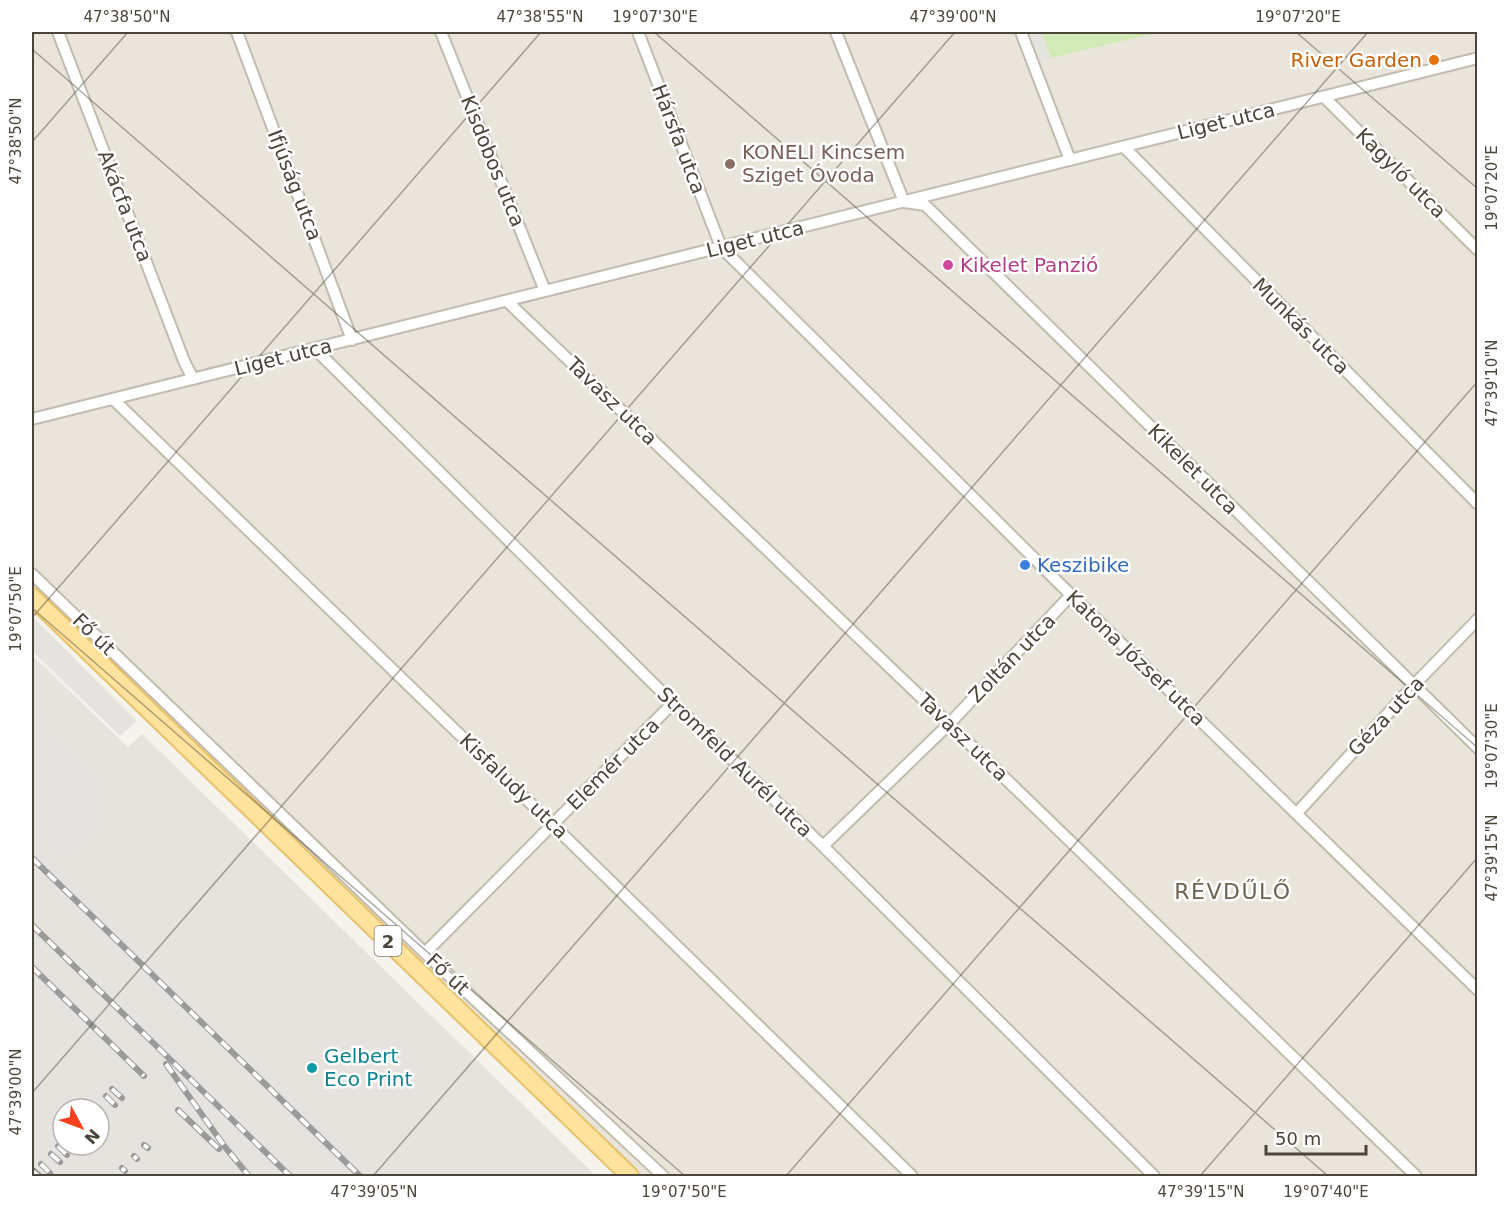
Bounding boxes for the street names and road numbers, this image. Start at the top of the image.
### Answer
street label: Hársfa utca [647,81,711,197]
street label: Kisdobos utca [456,92,530,230]
street label: Liget utca [1175,97,1277,145]
street label: Kagyló utca [1351,123,1451,223]
street label: Ifjúság utca [263,126,327,244]
street label: Akácfa utca [93,147,157,265]
street label: Liget utca [704,215,806,263]
street label: Munkás utca [1248,273,1354,379]
street label: Liget utca [232,333,334,381]
street label: Tavasz utca [561,351,662,450]
street label: Kikelet utca [1143,419,1243,519]
street label: Katona József utca [1061,585,1211,731]
street label: Fő út [68,608,120,660]
street label: Zoltán utca [964,609,1060,707]
street label: Géza utca [1343,671,1429,761]
street label: Stromfeld Aurél utca [653,682,817,842]
street label: Tavasz utca [912,687,1013,786]
street label: Elemér utca [562,713,664,815]
street label: Kisfaludy utca [455,728,573,844]
road number: 2 [374,926,402,956]
street label: Fő út [422,948,475,1000]

